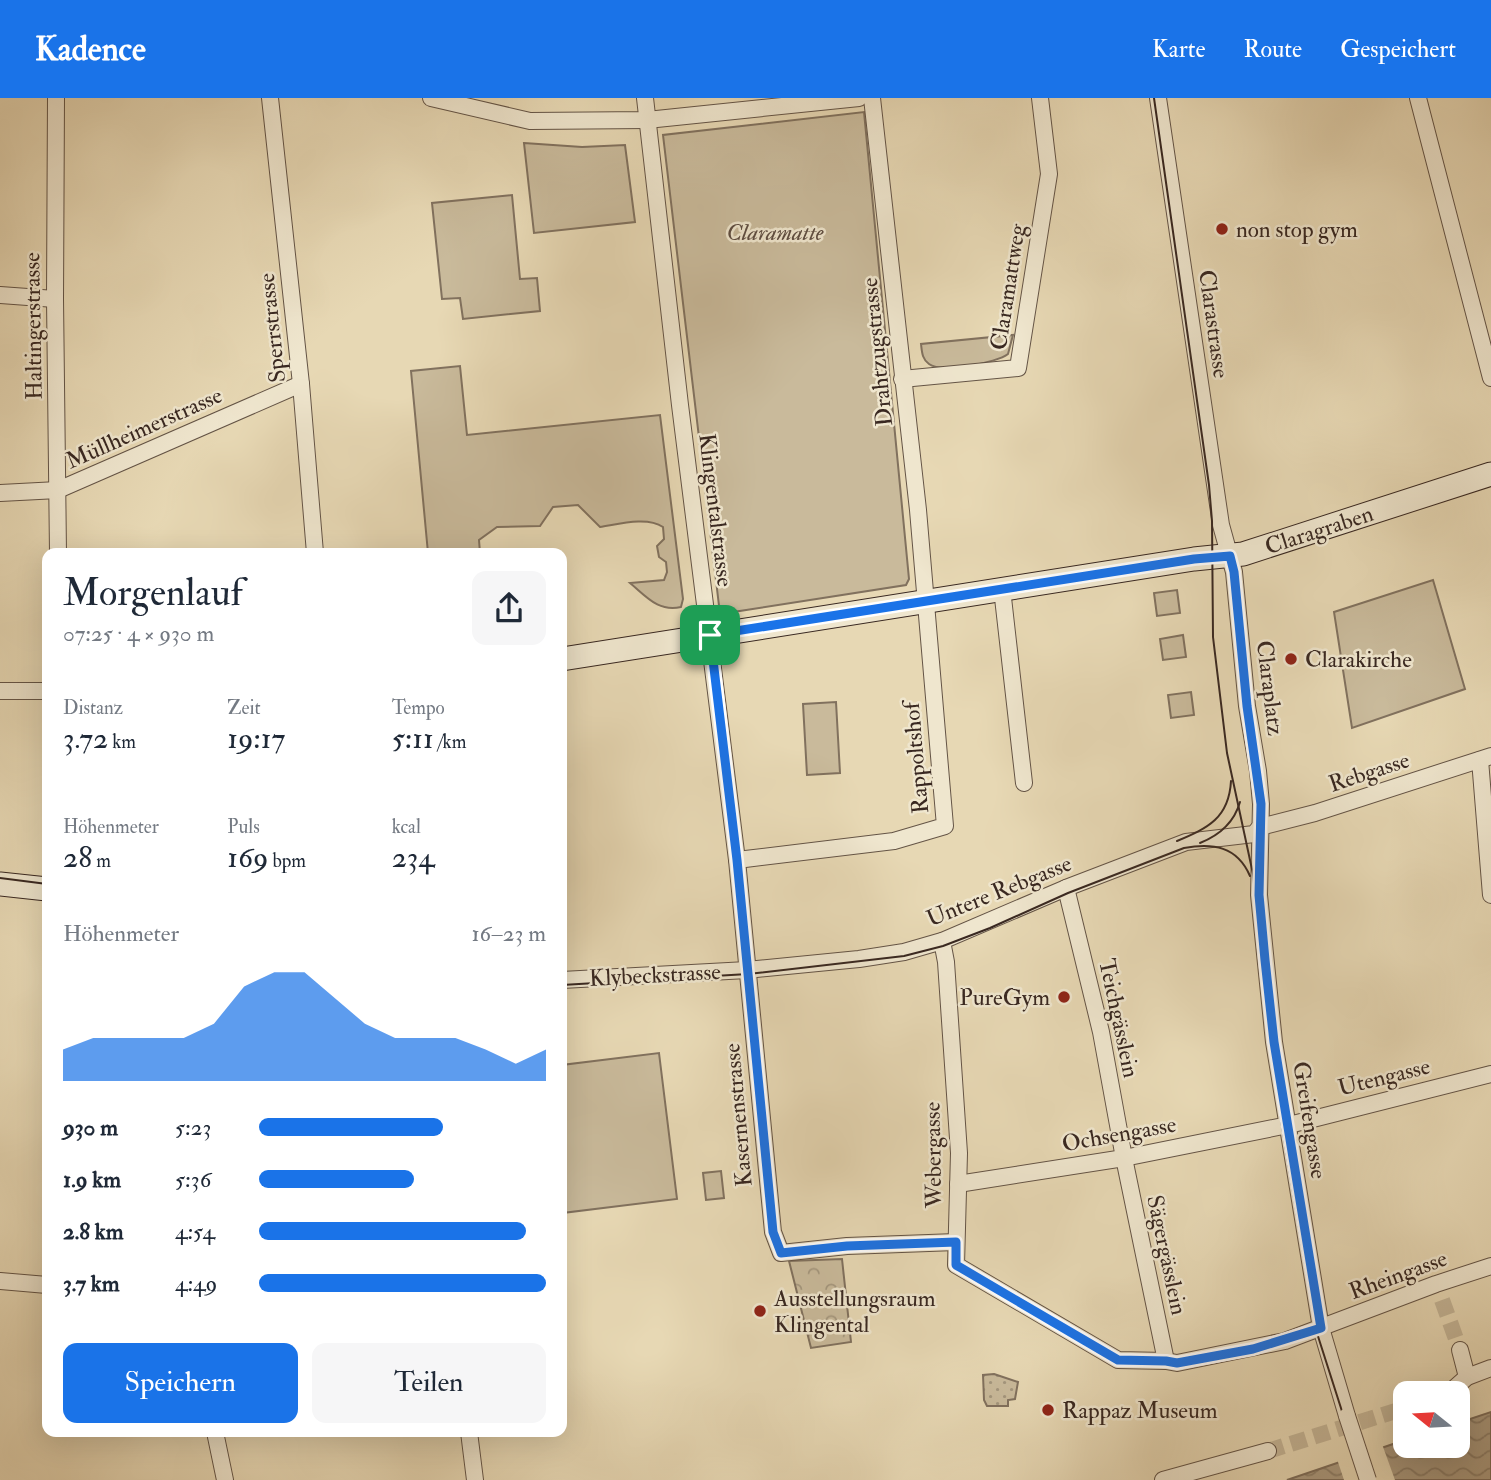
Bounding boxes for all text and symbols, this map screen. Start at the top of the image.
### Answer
text: Kadence [35,29,146,70]
text: Karte [1152,34,1205,65]
text: Route [1243,34,1302,65]
text: Gespeichert [1340,34,1456,65]
place label: non stop gym [1236,215,1358,245]
park label: Claramatte [727,218,824,247]
street label: Claramattweg [984,221,1032,352]
marker: non stop gym [1214,221,1230,237]
street label: Haltingerstrasse [17,252,49,400]
street label: Clarastrasse [1192,268,1236,380]
street label: Sperrstrasse [252,271,293,384]
street label: Drahtzugstrasse [855,276,899,428]
street label: Müllheimerstrasse [61,380,227,475]
street label: Klingentalstrasse [692,432,740,589]
street label: Claragraben [1261,499,1377,561]
text: Morgenlauf [63,569,243,617]
button: share [472,571,546,645]
pin [680,605,740,665]
icon: arrive [691,616,729,654]
text: 07:25 · 4 × 930 m [63,619,214,648]
street label: Claraplatz [1249,639,1290,737]
place label: Clarakirche [1305,645,1412,674]
marker: Clarakirche [1283,651,1299,667]
text: Distanz [63,696,123,720]
text: Zeit [227,696,261,720]
text: Tempo [392,696,445,720]
street label: Rappoltshof [896,697,936,815]
text: 3.72 [63,720,108,757]
text: 19:17 [227,720,285,757]
text: 5:11 [392,720,434,757]
text: km [108,730,136,754]
text: /km [434,730,466,754]
street label: Rebgasse [1325,745,1413,799]
text: Höhenmeter [63,815,159,839]
text: Puls [227,815,260,839]
text: kcal [392,815,421,839]
text: 28 [63,839,92,876]
text: 169 [227,839,268,876]
text: 234 [392,839,434,876]
text: m [92,849,111,873]
text: bpm [268,849,306,873]
street label: Untere Rebgasse [922,849,1076,933]
text: Höhenmeter [63,919,179,948]
text: 16–23 m [471,919,546,948]
street label: Teichgässlein [1092,956,1146,1080]
street label: Klybeckstrasse [588,957,722,993]
place label: PureGym [959,983,1050,1012]
marker: PureGym [1056,989,1072,1005]
street label: Kasernenstrasse [717,1042,759,1188]
street label: Utengasse [1335,1051,1433,1102]
street label: Greifengasse [1286,1059,1334,1181]
street label: Webergasse [918,1101,948,1209]
street label: Ochsengasse [1060,1110,1179,1158]
text: 930 m [63,1113,118,1142]
text: 5:23 [175,1113,211,1142]
text: 1.9 km [63,1165,121,1194]
text: 5:36 [175,1165,211,1194]
street label: Sägergässlein [1140,1193,1194,1318]
text: 2.8 km [63,1217,124,1246]
text: 4:54 [175,1217,215,1246]
street label: Rheingasse [1345,1244,1451,1306]
text: 3.7 km [63,1269,120,1298]
text: 4:49 [175,1269,217,1298]
place label: Ausstellungsraum Klingental [773,1284,936,1339]
marker: Ausstellungsraum Klingental [752,1303,768,1319]
button: Speichern [63,1343,298,1423]
button: Teilen [312,1343,546,1423]
north arrow [1393,1381,1470,1458]
map controls [1393,1381,1470,1458]
place label: Rappaz Museum [1062,1396,1218,1426]
marker: Rappaz Museum [1040,1402,1056,1418]

